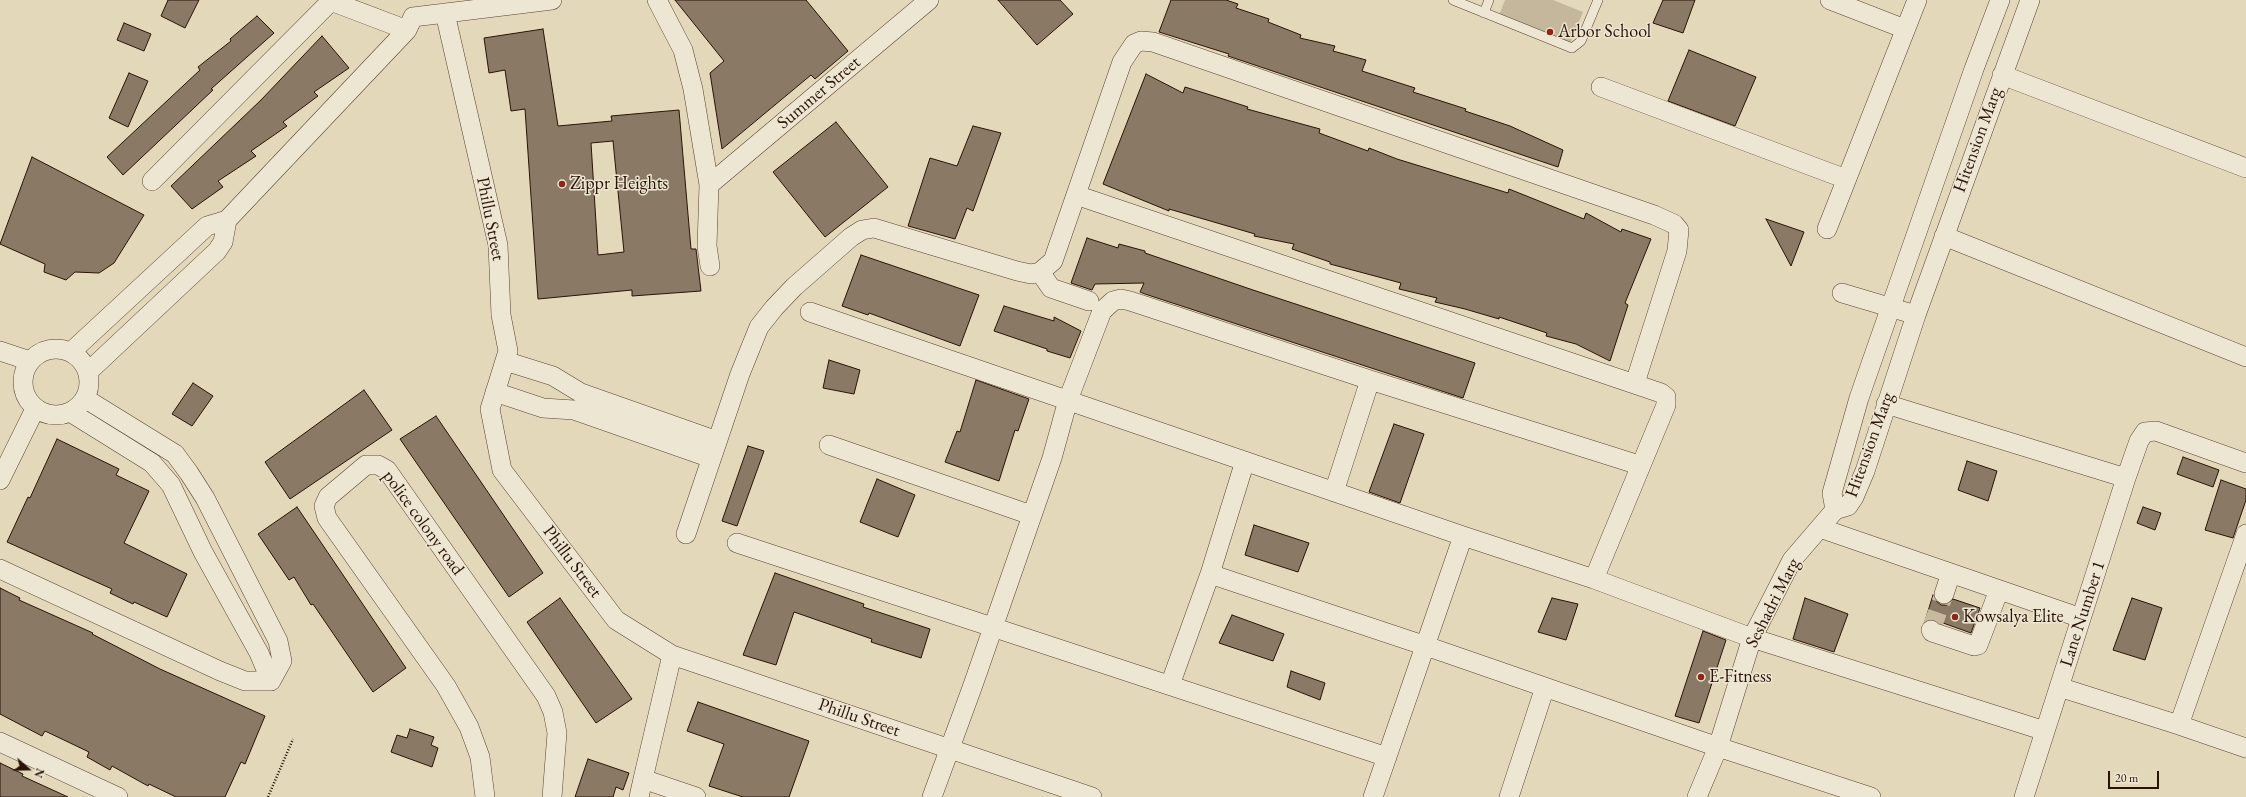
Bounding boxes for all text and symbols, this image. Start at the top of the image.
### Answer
place label: Arbor School [1558,21,1651,43]
marker: Arbor School [1545,27,1555,37]
street label: Summer Street [773,52,865,134]
street label: Hitension Marg [1949,84,2007,196]
place label: Zippr Heights [570,173,668,195]
street label: Phillu Street [471,175,509,263]
marker: Zippr Heights [557,179,567,189]
street label: Hitension Marg [1841,389,1899,501]
street label: police colony road [378,466,468,580]
street label: Phillu Street [538,522,606,602]
street label: Seshadri Marg [1741,555,1805,651]
street label: Lane Number 1 [2056,558,2110,670]
place label: Kowsalya Elite [1963,606,2063,628]
marker: Kowsalya Elite [1950,612,1960,622]
place label: E-Fitness [1709,666,1772,688]
marker: E-Fitness [1696,672,1706,682]
street label: Phillu Street [815,694,903,742]
north arrow [8,749,48,789]
scale bar [2110,763,2161,789]
text: N [31,767,47,780]
text: 20 m [2115,770,2138,786]

